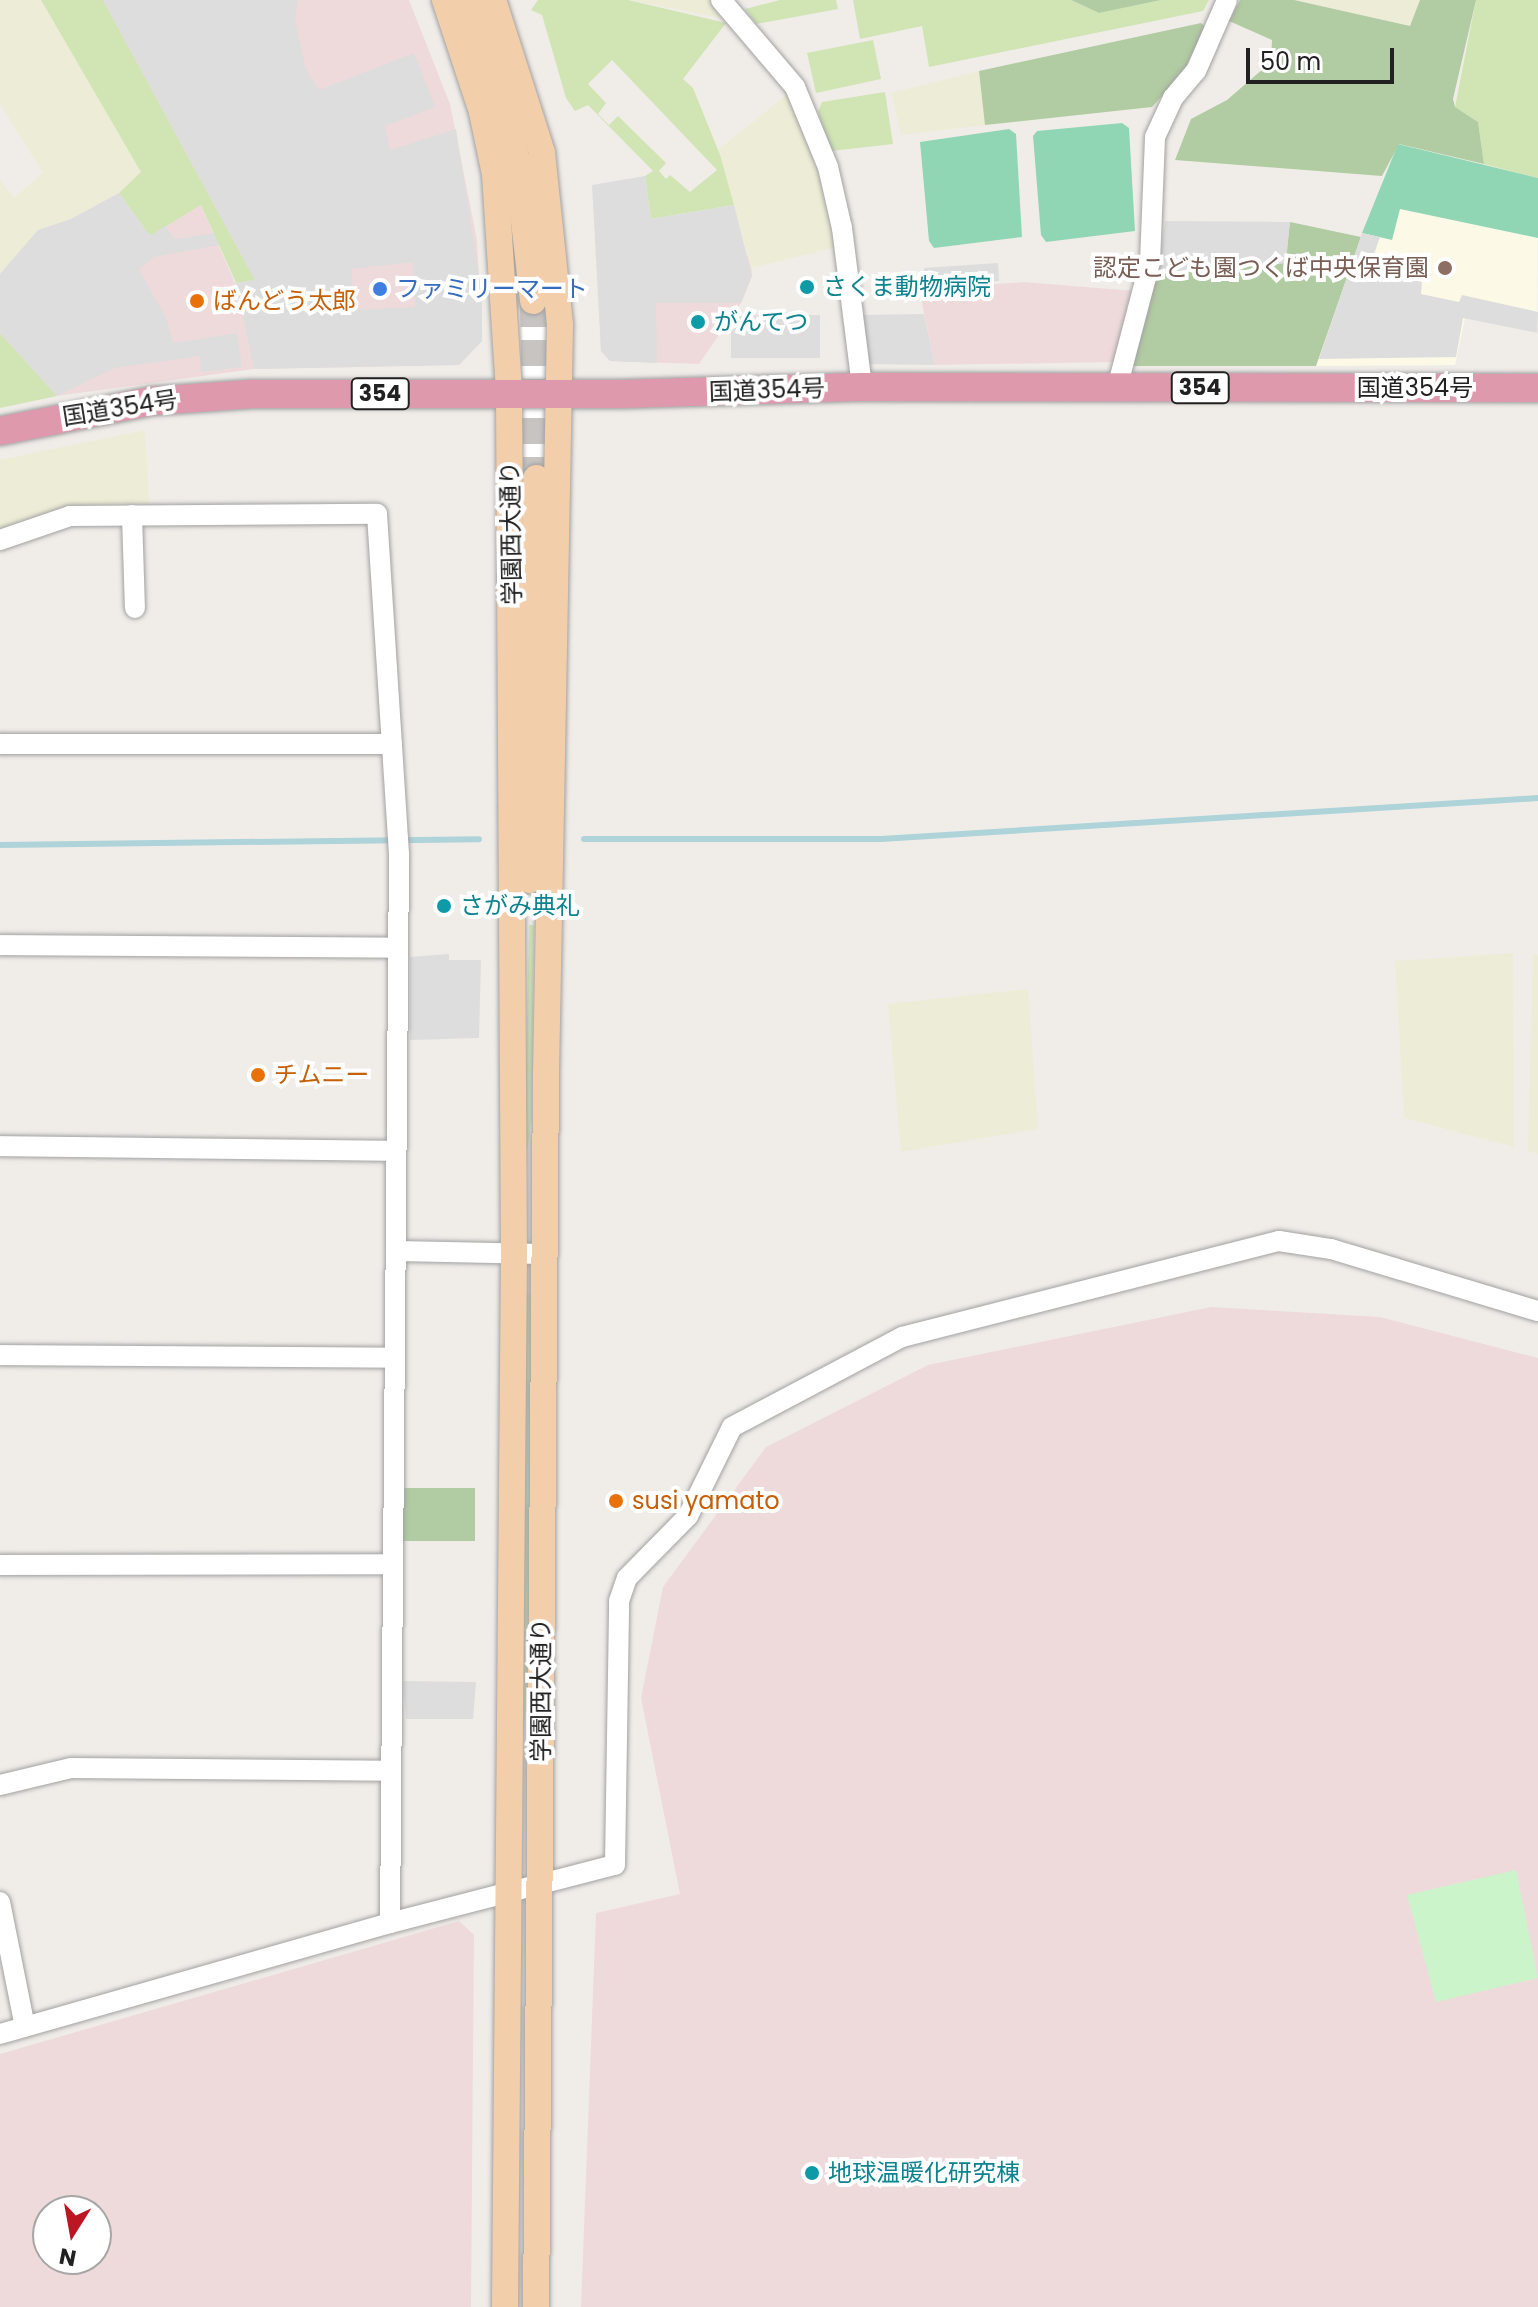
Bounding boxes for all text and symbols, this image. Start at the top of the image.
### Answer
scale bar [1250,32,1398,82]
text: 50 m [1260,45,1321,78]
place label: 認定こども園つくば中央保育園 [1093,254,1429,282]
marker: 認定こども園つくば中央保育園 [1436,259,1454,277]
place label: さくま動物病院 [823,273,991,301]
place label: ファミリーマート [396,275,588,303]
marker: さくま動物病院 [798,278,816,296]
marker: ファミリーマート [371,280,389,298]
place label: ばんどう太郎 [213,287,357,315]
marker: ばんどう太郎 [188,292,206,310]
place label: がんてつ [714,308,810,336]
marker: がんてつ [689,313,707,331]
road number: 354 [1170,370,1230,406]
street label: 国道354号 [708,374,826,406]
street label: 国道354号 [1357,374,1473,402]
road number: 354 [350,376,410,412]
street label: 国道354号 [60,385,180,431]
street label: 学園西大通り [495,461,527,605]
place label: さがみ典礼 [460,892,580,920]
marker: さがみ典礼 [435,897,453,915]
place label: チムニー [274,1061,370,1089]
marker: チムニー [249,1066,267,1084]
place label: susi yamato [632,1487,780,1515]
marker: susi yamato [607,1492,625,1510]
street label: 学園西大通り [527,1618,555,1762]
place label: 地球温暖化研究棟 [828,2159,1020,2187]
marker: 地球温暖化研究棟 [803,2164,821,2182]
north arrow [32,2195,112,2275]
text: N [57,2240,79,2274]

